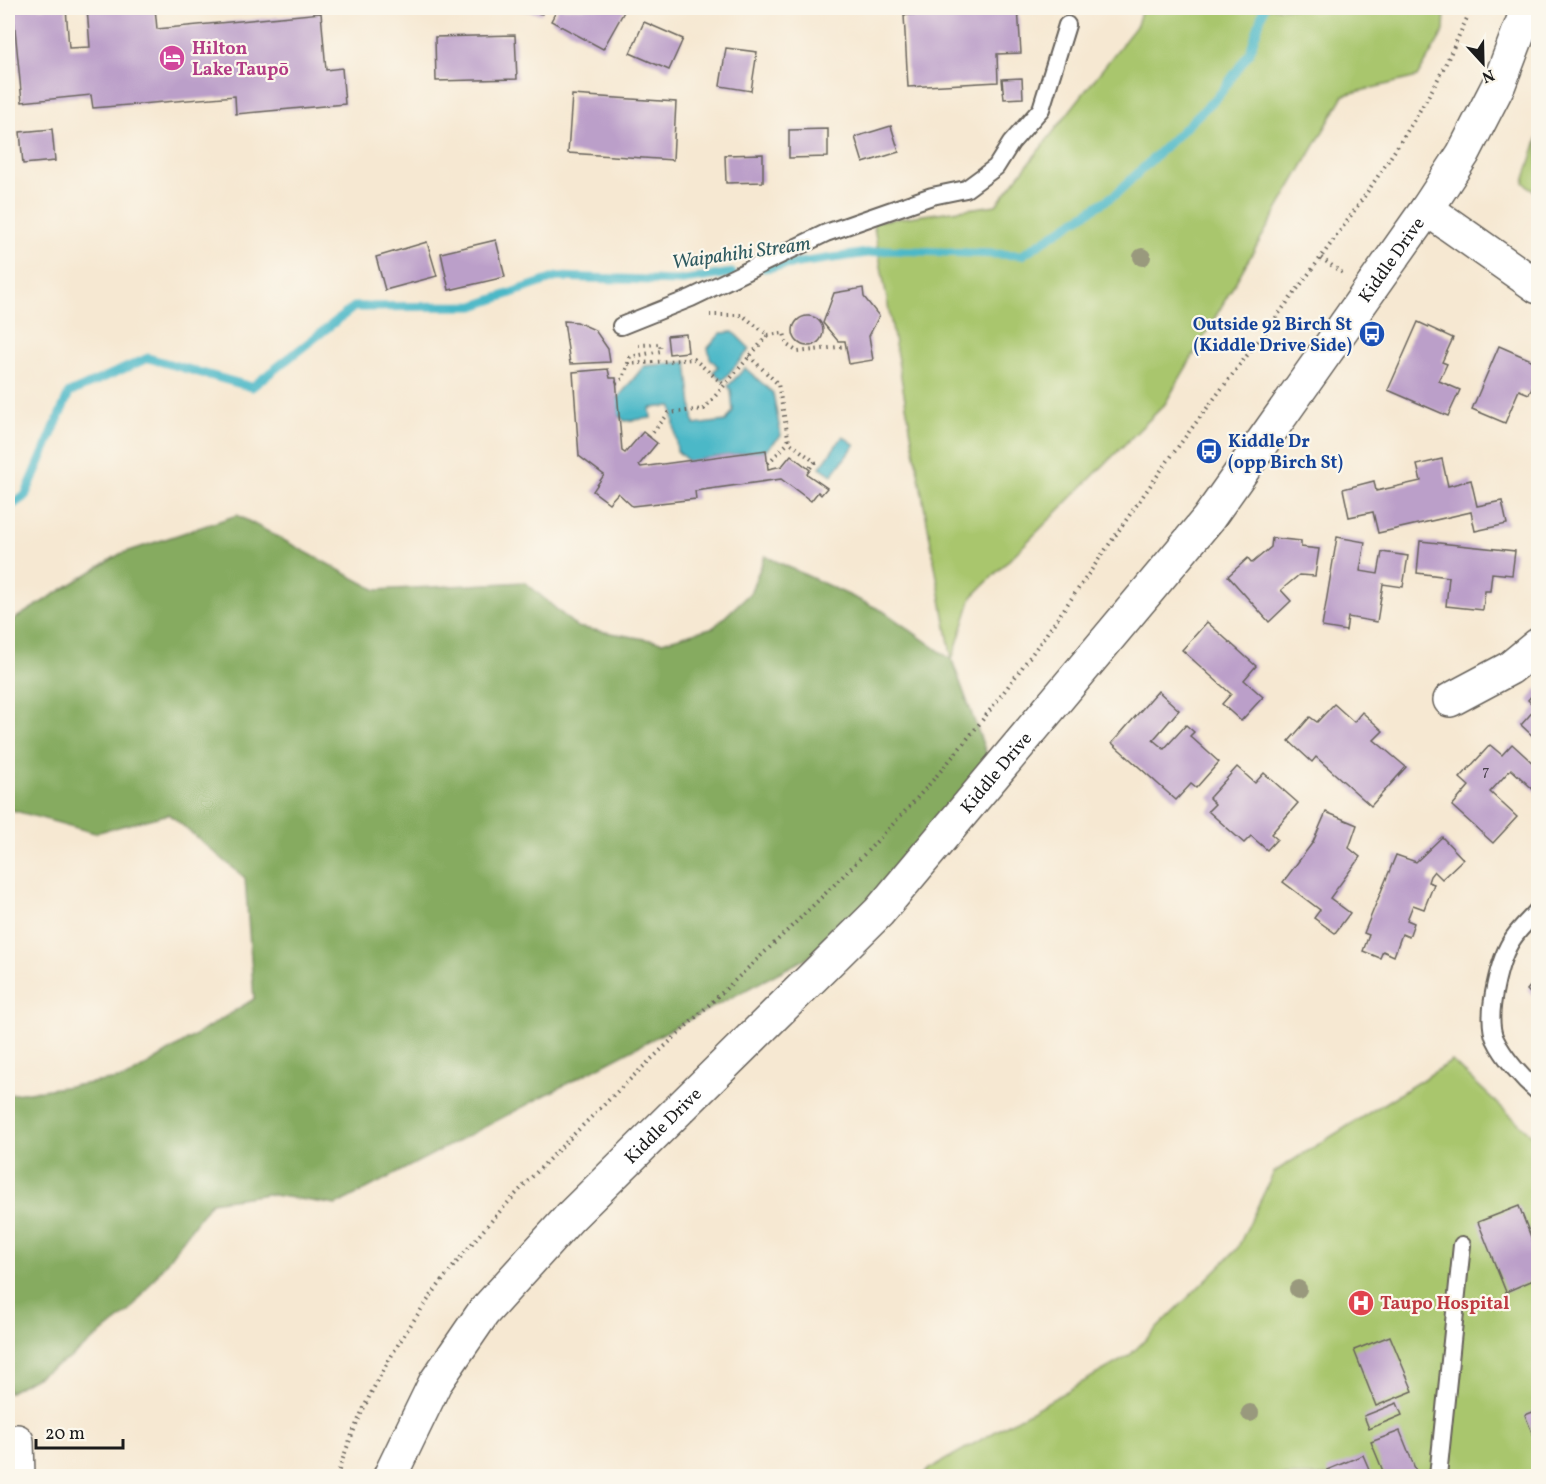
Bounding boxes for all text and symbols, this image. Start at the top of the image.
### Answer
north arrow [1453,33,1513,93]
place label: Hilton Lake Taupō [192,37,289,83]
hotel icon: Hilton Lake Taupō [157,43,187,73]
text: N [1478,63,1497,88]
street label: Kiddle Drive [1354,213,1431,308]
water label: Waipahihi Stream [670,230,813,278]
place label: Outside 92 Birch St (Kiddle Drive Side) [1193,313,1352,359]
bus stop icon: Outside 92 Birch St (Kiddle Drive Side) [1357,319,1387,349]
place label: Kiddle Dr (opp Birch St) [1228,430,1343,476]
bus stop icon: Kiddle Dr (opp Birch St) [1194,436,1224,466]
street label: Kiddle Drive [956,727,1039,820]
house number: 7 [1482,761,1490,782]
street label: Kiddle Drive [620,1083,708,1170]
hospital icon: Taupo Hospital [1346,1288,1376,1318]
place label: Taupo Hospital [1380,1292,1509,1317]
scale bar [36,1412,123,1450]
text: 20 m [45,1422,85,1447]

